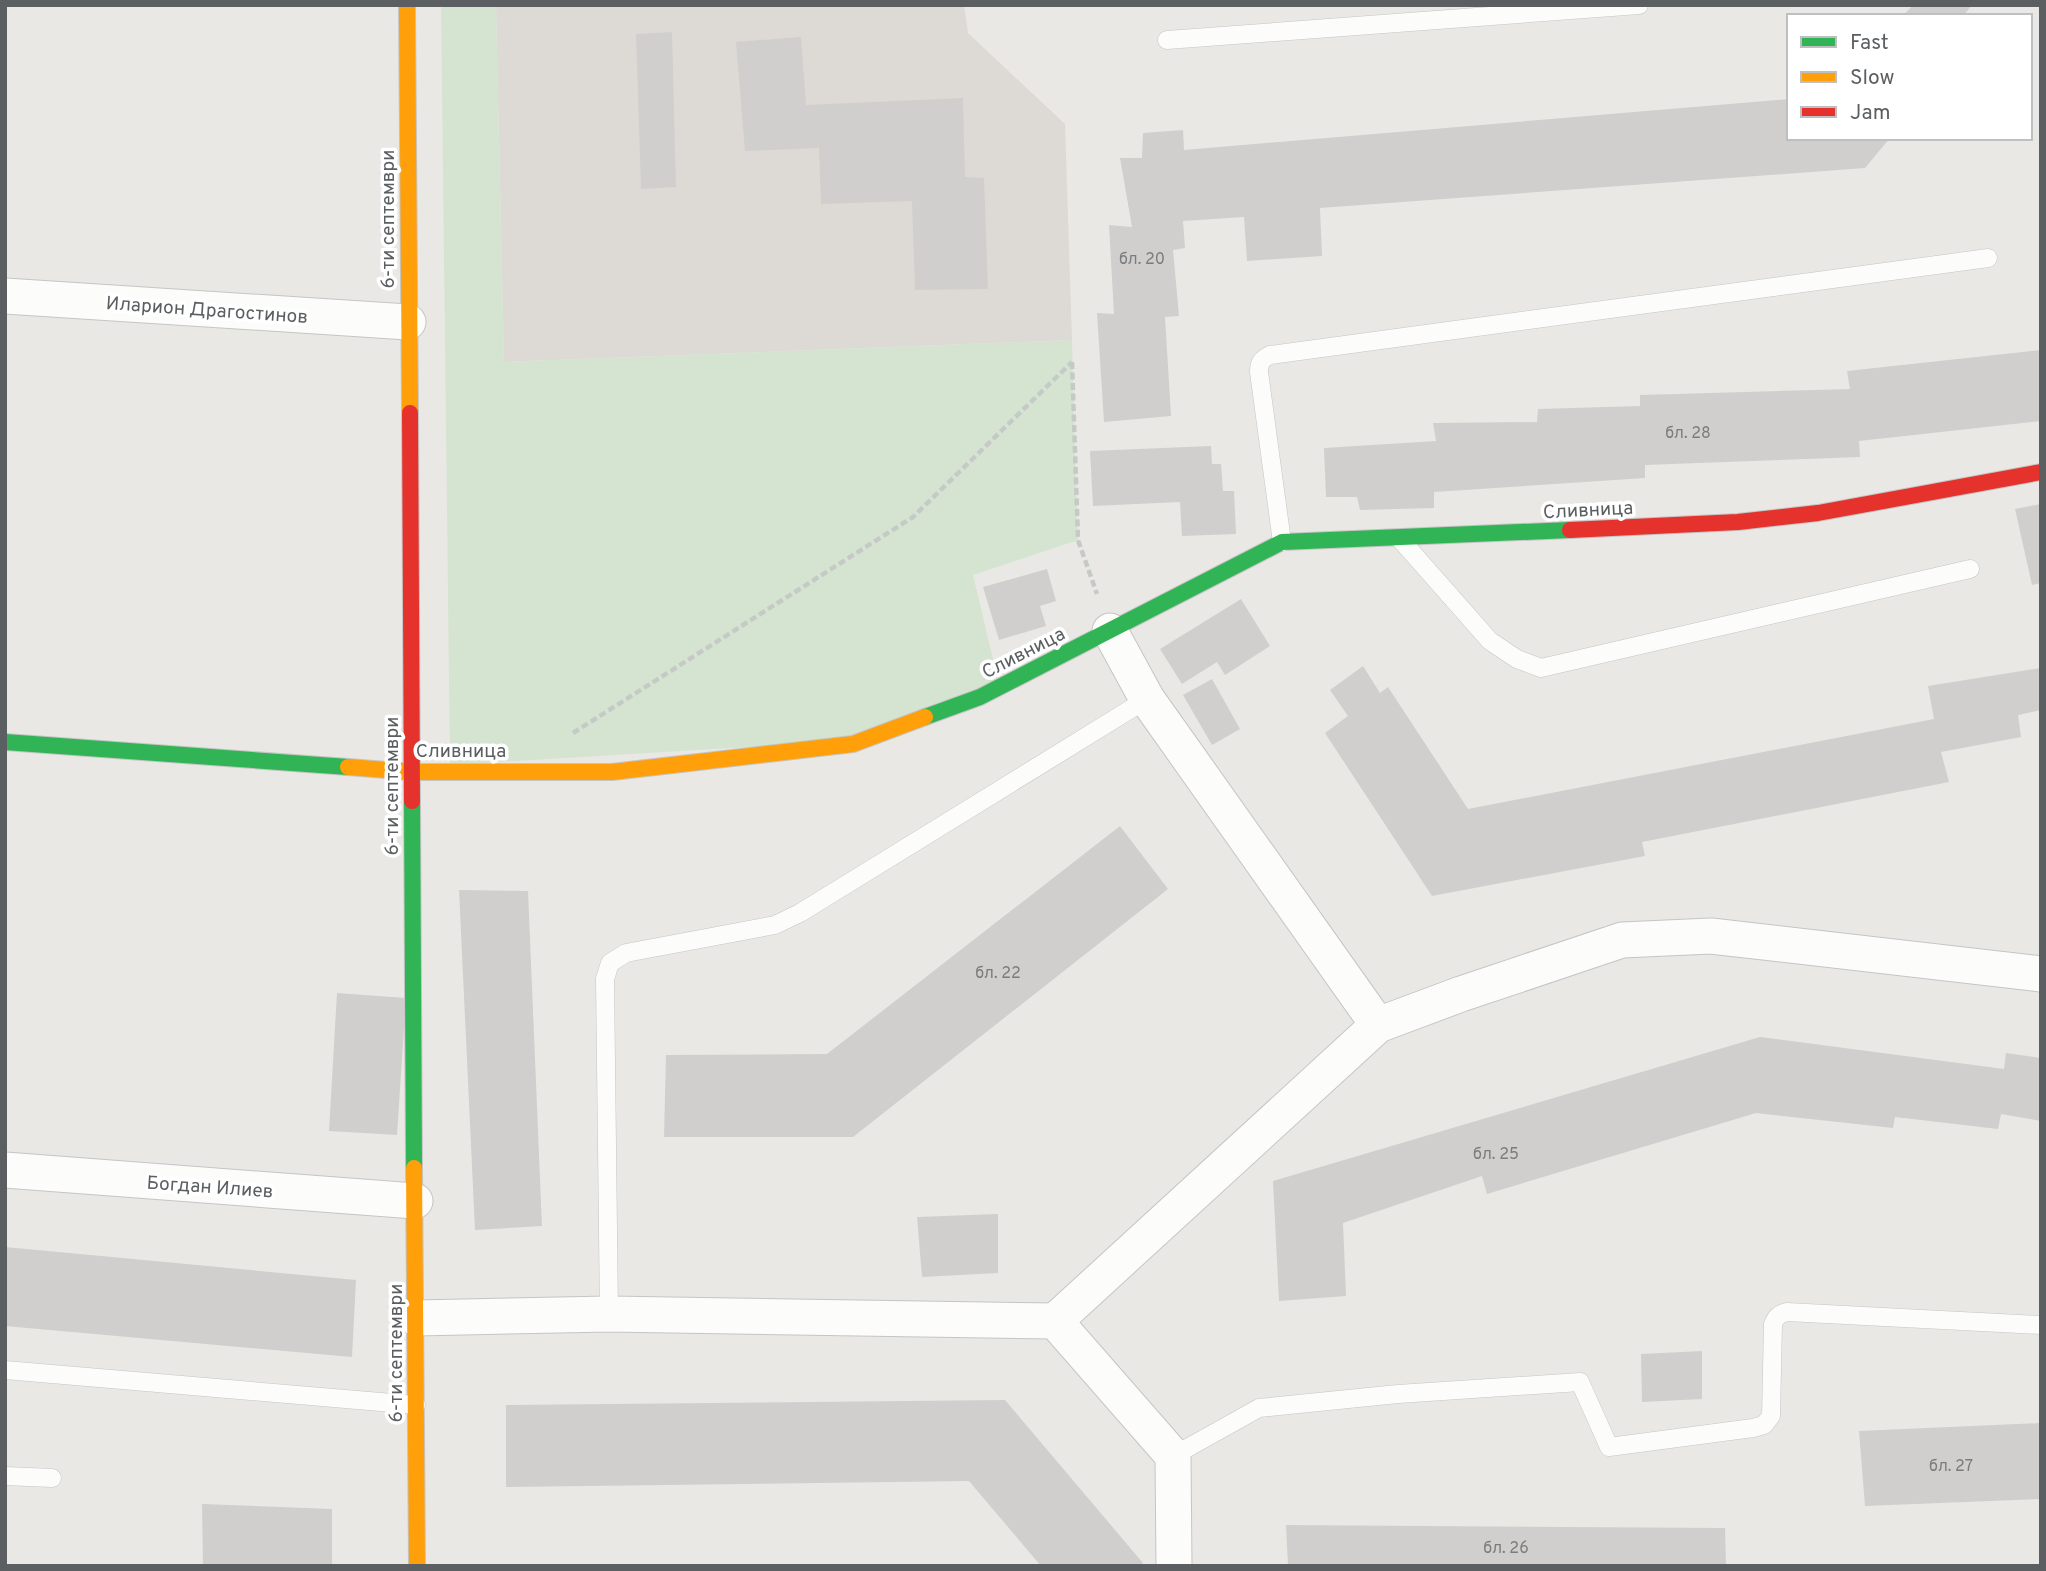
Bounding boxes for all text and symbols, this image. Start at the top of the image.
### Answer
legend [1787,14,2032,140]
text: Fast [1850,30,1889,57]
text: Slow [1850,65,1895,92]
text: Jam [1850,100,1891,127]
street label: 6-ти септември [377,149,401,289]
house number: бл. 20 [1119,250,1165,270]
street label: Иларион Драгостинов [105,292,309,330]
house number: бл. 28 [1665,424,1711,444]
street label: Сливница [1542,497,1634,525]
street label: Сливница [978,623,1070,685]
street label: 6-ти септември [381,716,405,856]
street label: Сливница [416,740,506,764]
house number: бл. 22 [975,964,1021,984]
house number: бл. 25 [1473,1145,1519,1165]
street label: Богдан Илиев [146,1172,274,1204]
street label: 6-ти септември [385,1283,409,1423]
house number: бл. 27 [1929,1457,1973,1477]
house number: бл. 26 [1483,1539,1529,1559]

